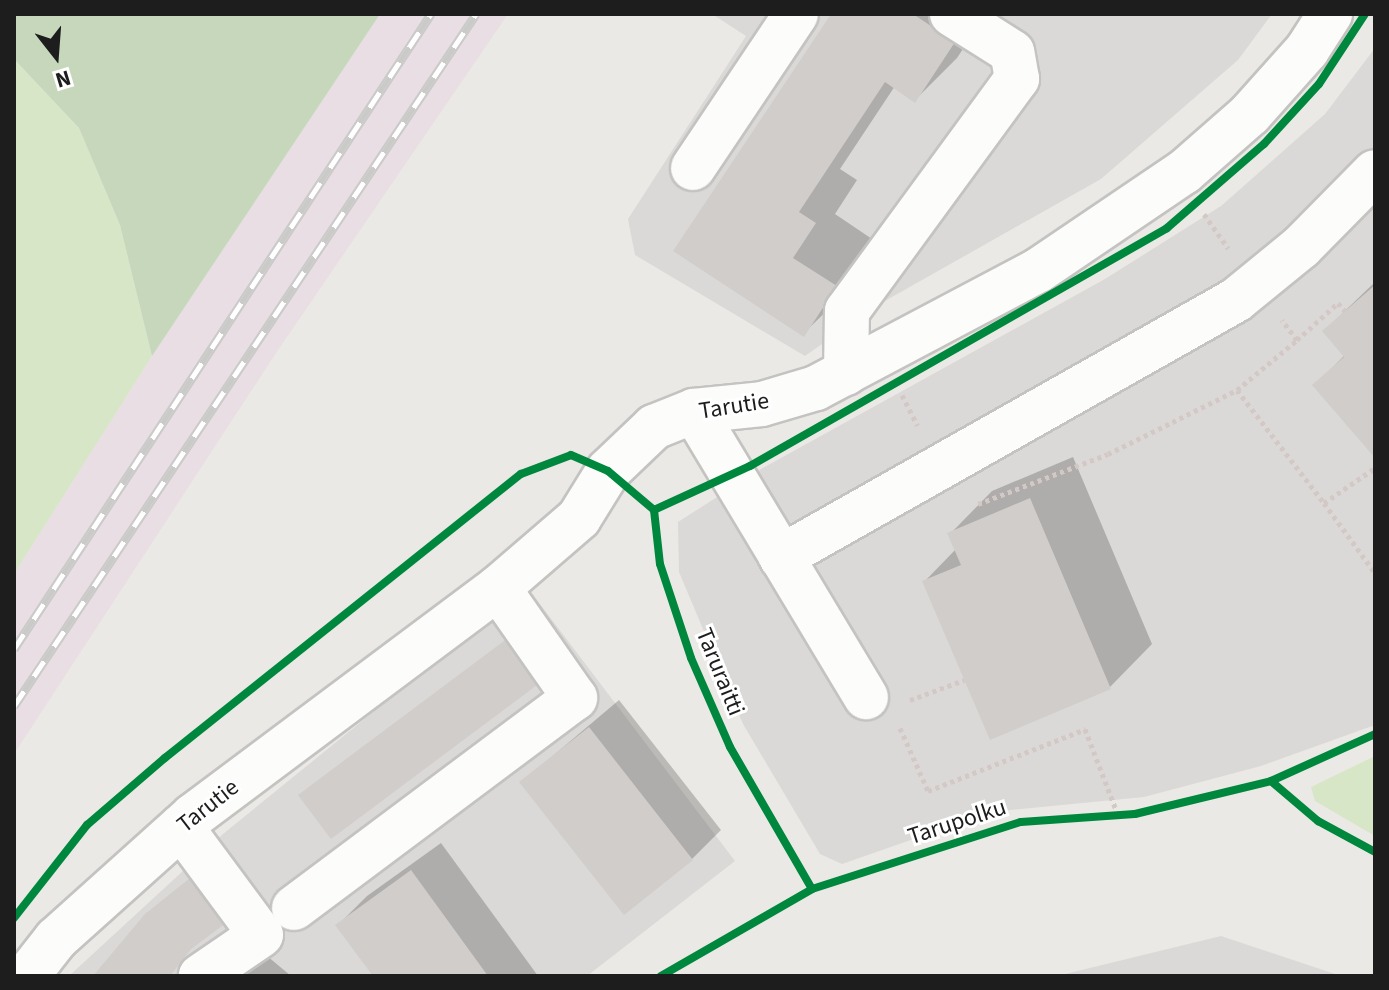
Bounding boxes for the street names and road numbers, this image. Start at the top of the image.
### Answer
street label: Tarutie [697,386,771,426]
street label: Taruraitti [689,624,751,720]
street label: Tarutie [171,773,245,839]
street label: Tarupolku [904,793,1010,851]

